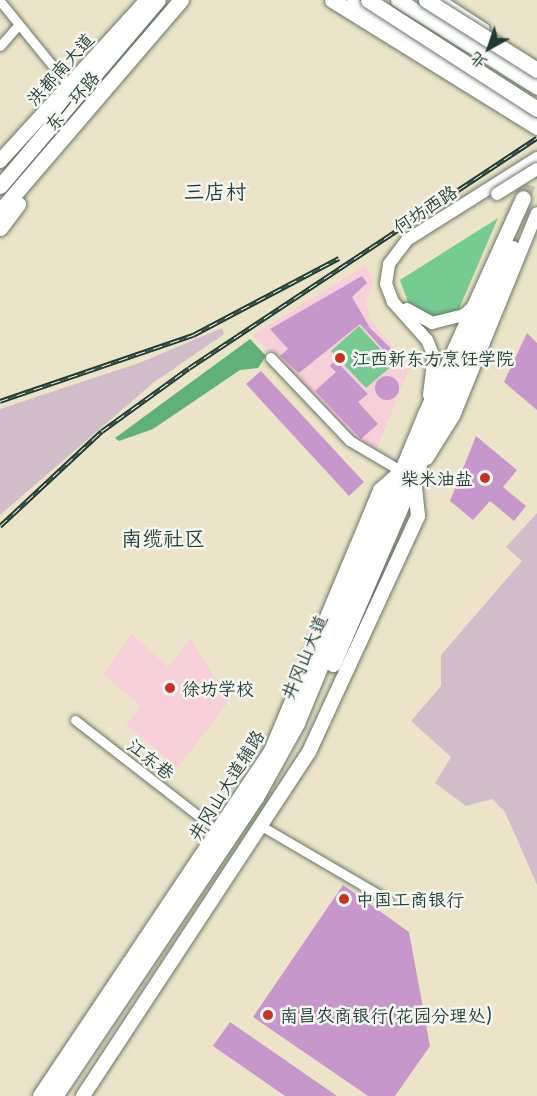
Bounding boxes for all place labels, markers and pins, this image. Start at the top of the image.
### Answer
place label: 江西新东方烹饪学院 [352,347,514,369]
marker: 江西新东方烹饪学院 [333,351,347,365]
place label: 柴米油盐 [401,467,473,489]
marker: 柴米油盐 [478,471,492,485]
place label: 徐坊学校 [182,677,254,699]
marker: 徐坊学校 [163,681,177,695]
place label: 中国工商银行 [356,888,464,910]
marker: 中国工商银行 [337,892,351,906]
place label: 南昌农商银行(花园分理处) [280,1004,492,1026]
marker: 南昌农商银行(花园分理处) [261,1008,275,1022]

